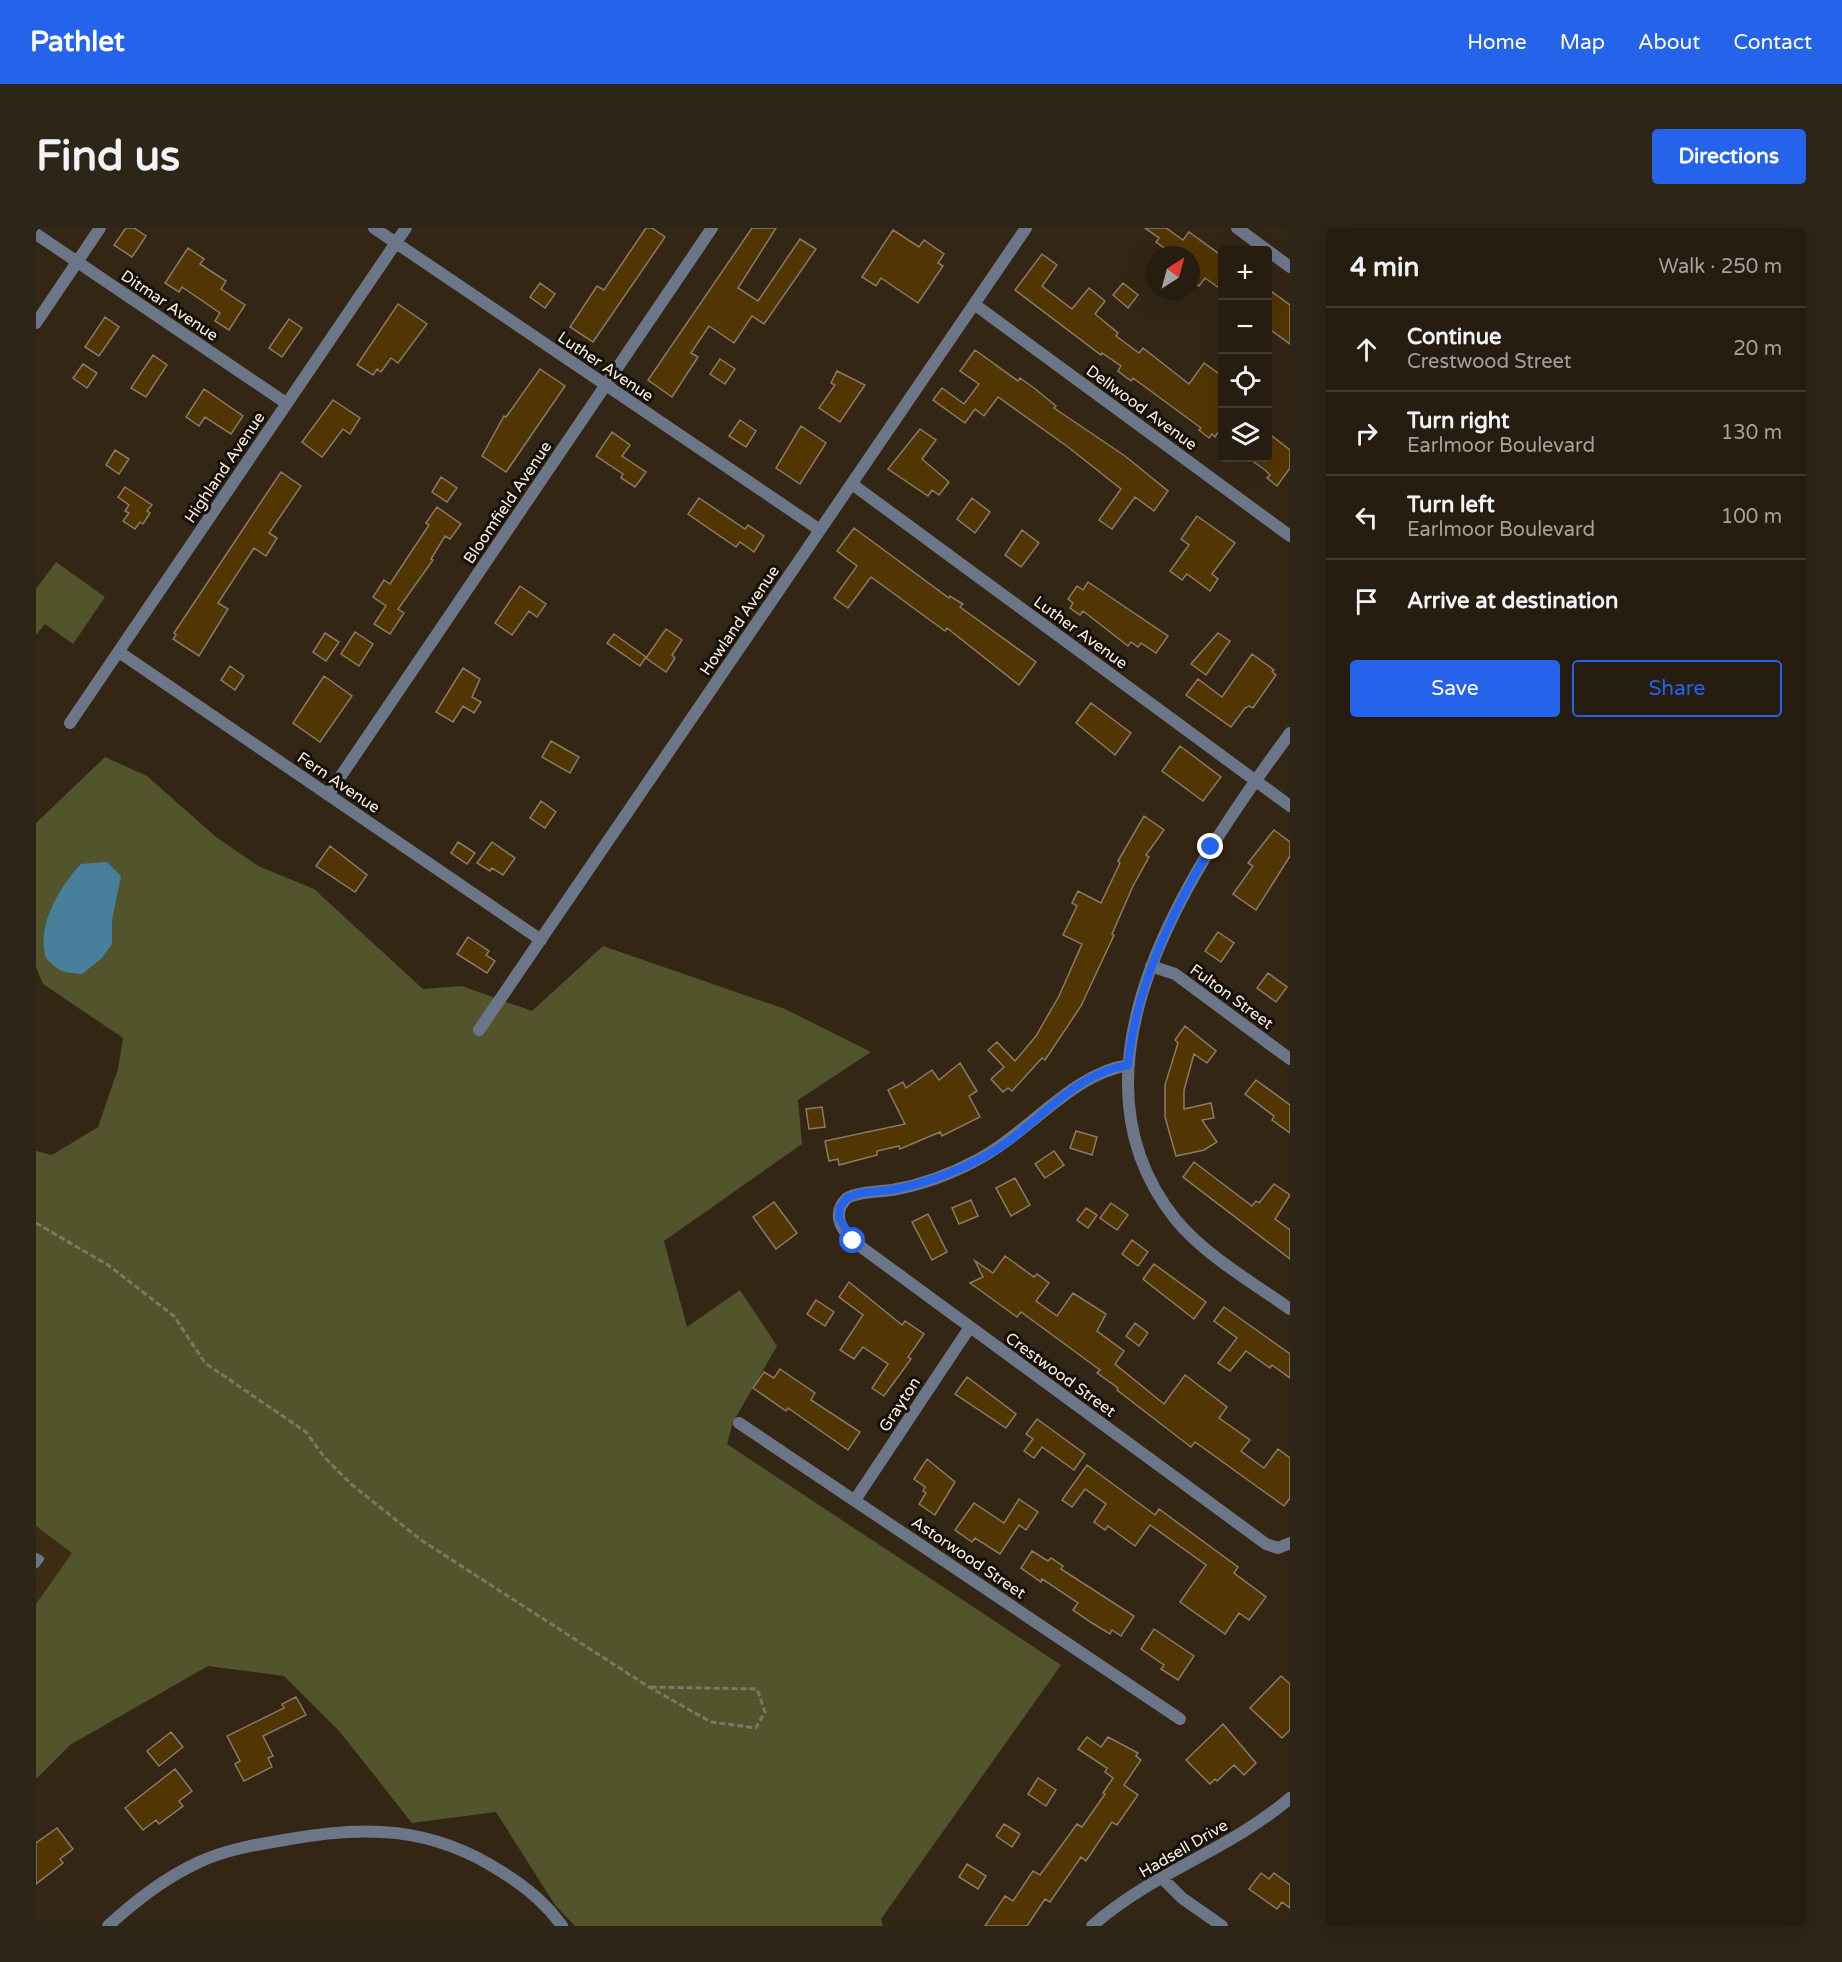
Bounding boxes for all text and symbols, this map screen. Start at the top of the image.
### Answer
text: Pathlet [30,25,125,59]
text: Home [1467,30,1527,55]
text: Map [1560,30,1605,55]
text: About [1638,30,1700,55]
text: Contact [1733,30,1812,55]
button: Directions [1652,129,1806,184]
text: Find us [36,131,180,182]
north arrow [1146,246,1200,300]
map controls [1218,246,1272,462]
button: + [1218,246,1272,300]
text: 4 min [1350,252,1419,283]
text: Walk · 250 m [1659,255,1782,279]
street label: Ditmar Avenue [117,266,222,346]
button: − [1218,300,1272,354]
text: Continue [1407,324,1502,350]
street label: Luther Avenue [554,327,657,406]
icon: ahead [1350,333,1383,366]
text: 20 m [1733,337,1782,361]
text: Crestwood Street [1407,350,1572,374]
button: locate [1218,354,1272,408]
street label: Dellwood Avenue [1082,361,1201,455]
street label: Highland Avenue [180,408,269,527]
button: layers [1218,408,1272,462]
text: Turn right [1407,408,1509,434]
icon: right [1350,417,1383,450]
text: 130 m [1721,421,1782,445]
text: Earlmoor Boulevard [1407,434,1595,458]
street label: Bloomfield Avenue [459,437,556,568]
text: Turn left [1407,492,1495,518]
icon: left [1350,501,1383,534]
text: 100 m [1721,505,1782,529]
text: Earlmoor Boulevard [1407,518,1595,542]
street label: Howland Avenue [696,562,784,679]
icon: arrive [1350,585,1383,618]
text: Arrive at destination [1407,588,1618,614]
street label: Luther Avenue [1029,592,1131,674]
button: Save [1350,660,1560,717]
button: Share [1572,660,1782,717]
street label: Fern Avenue [293,748,384,818]
route end [1197,833,1223,859]
street label: Fulton Street [1186,960,1277,1034]
route start [839,1227,865,1253]
street label: Crestwood Street [1001,1328,1120,1422]
street label: Grayton [875,1373,925,1436]
street label: Astorwood Street [908,1512,1029,1603]
street label: Hadsell Drive [1135,1815,1232,1882]

